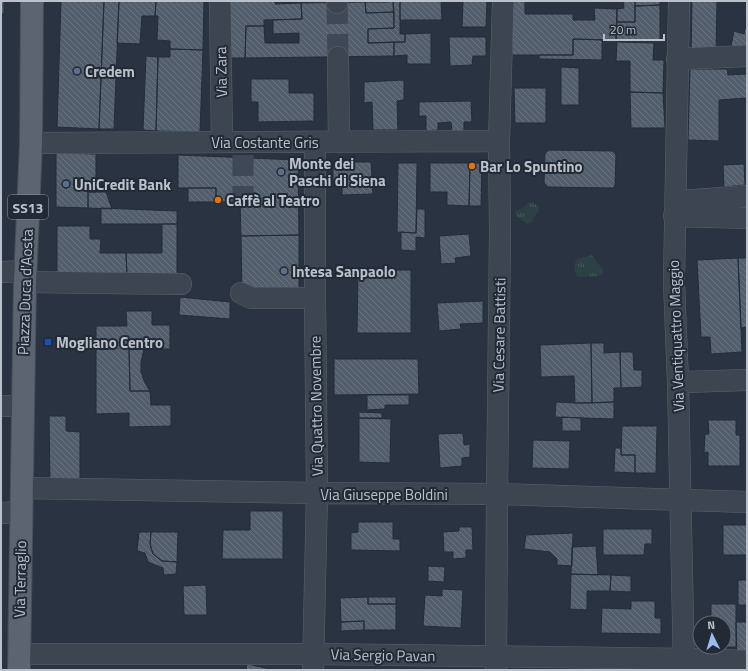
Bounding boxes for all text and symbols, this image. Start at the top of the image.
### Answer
scale bar [604,16,664,42]
text: 20 m [610,20,636,39]
street label: Via Zara [209,46,233,98]
place label: Credem [85,60,135,83]
marker: Credem [72,66,82,76]
street label: Via Costante Gris [211,131,319,154]
place label: Monte dei Paschi di Siena [289,152,386,192]
place label: Bar Lo Spuntino [480,155,583,178]
marker: Bar Lo Spuntino [467,161,477,171]
marker: Monte dei Paschi di Siena [276,167,286,177]
place label: UniCredit Bank [74,173,171,196]
marker: UniCredit Bank [61,179,71,189]
place label: Caffè al Teatro [226,189,320,212]
road number: SS13 [8,195,48,219]
marker: Caffè al Teatro [213,195,223,205]
street label: Piazza Duca d'Aosta [11,228,39,355]
place label: Intesa Sanpaolo [292,260,396,283]
street label: Via Ventiquattro Maggio [662,260,690,412]
marker: Intesa Sanpaolo [279,266,289,276]
street label: Via Cesare Battisti [486,277,512,393]
place label: Mogliano Centro [56,331,163,354]
street label: Via Quattro Novembre [303,336,329,476]
marker: Mogliano Centro [43,337,53,347]
street label: Via Giuseppe Boldini [320,483,448,506]
street label: Via Terraglio [8,540,32,618]
north arrow [692,615,732,655]
text: N [707,617,716,633]
street label: Via Sergio Pavan [330,643,436,667]

